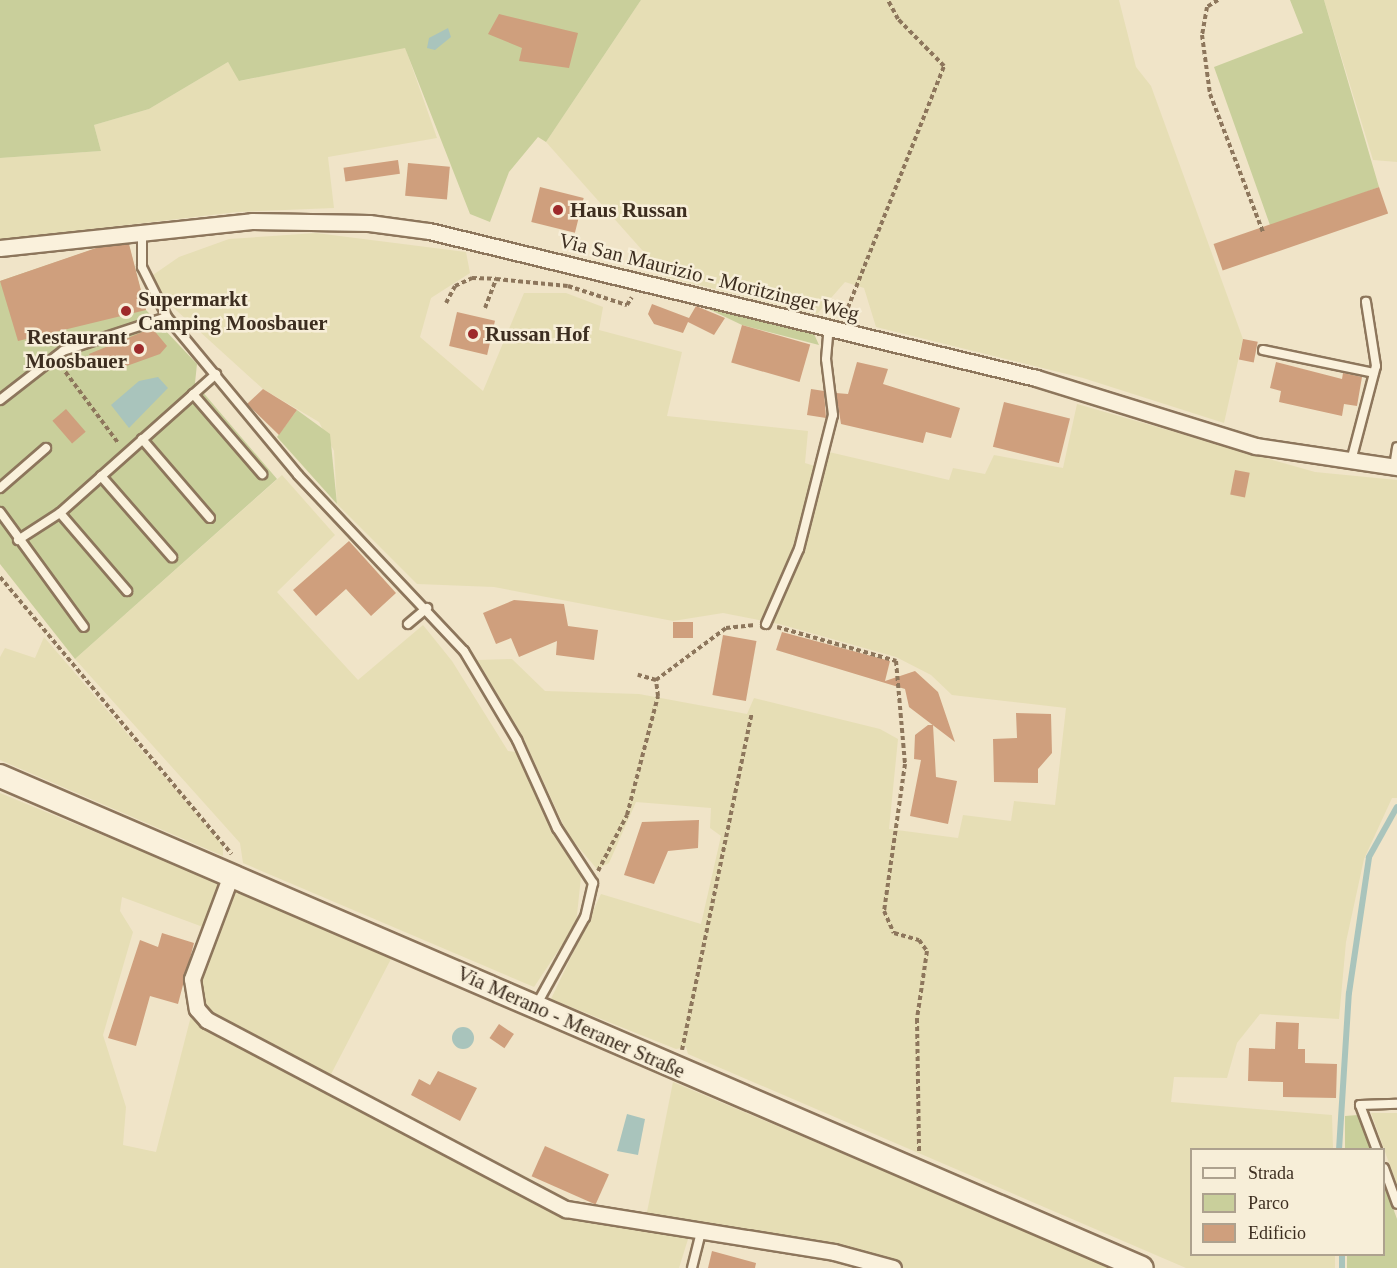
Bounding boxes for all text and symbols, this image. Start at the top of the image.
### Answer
place label: Haus Russan [570,197,687,223]
marker: Haus Russan [551,203,565,217]
street label: Via San Maurizio - Moritzinger Weg [556,227,862,327]
place label: Supermarkt Camping Moosbauer [138,286,328,336]
marker: Supermarkt Camping Moosbauer [119,304,133,318]
place label: Russan Hof [485,321,589,347]
place label: Restaurant Moosbauer [26,324,127,374]
marker: Russan Hof [466,327,480,341]
marker: Restaurant Moosbauer [132,342,146,356]
street label: Via Merano - Meraner Straße [453,960,689,1084]
legend [1190,1148,1385,1256]
text: Strada [1248,1163,1294,1183]
text: Parco [1248,1193,1289,1213]
text: Edificio [1248,1223,1306,1243]

